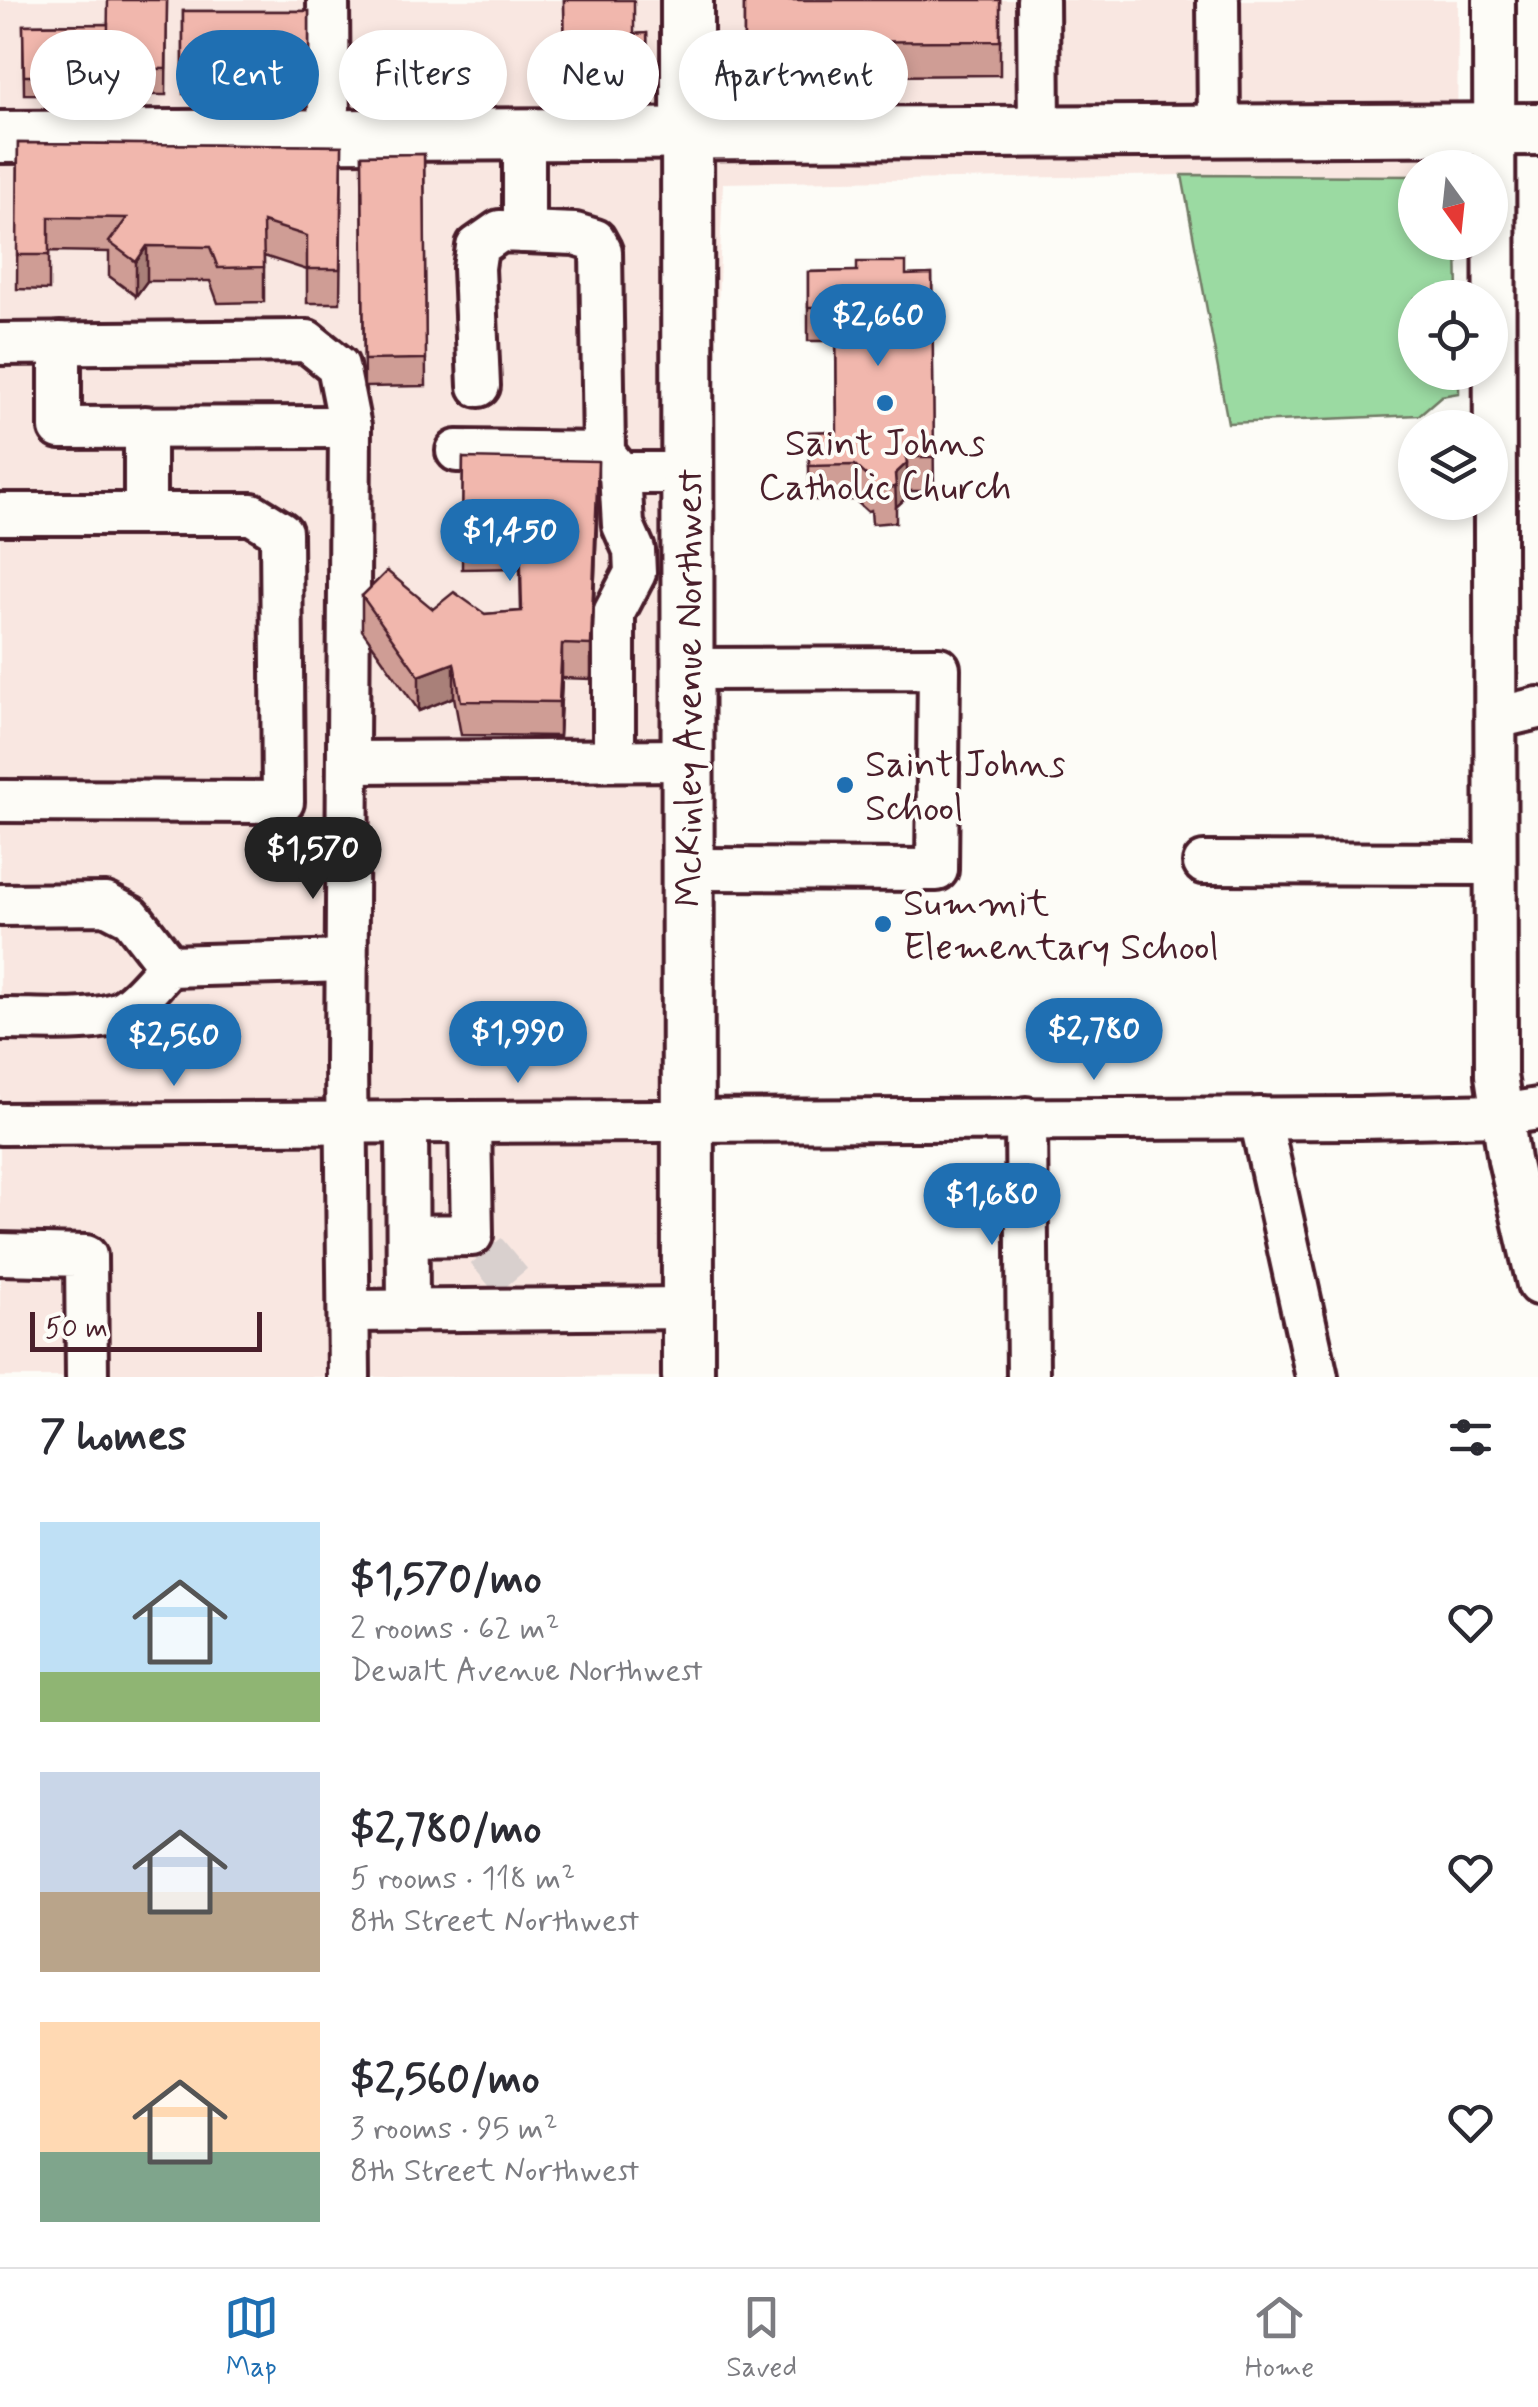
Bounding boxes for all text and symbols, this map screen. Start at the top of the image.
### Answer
chip: Buy [30,30,156,120]
chip: Rent [176,30,319,120]
chip: Filters [339,30,507,120]
chip: New [527,30,659,120]
chip: Apartment [679,30,908,120]
north arrow [1398,150,1508,260]
map controls [1398,150,1508,520]
button: locate [1398,280,1508,390]
pin: $2,660 [797,284,959,369]
text: $2,660 [832,295,924,337]
marker: Saint Johns Catholic Church [874,392,896,414]
button: layers [1398,410,1508,520]
place label: Saint Johns Catholic Church [758,420,1012,513]
street label: McKinley Avenue Northwest [666,469,715,907]
pin: $1,450 [429,499,591,584]
text: $1,450 [462,510,558,552]
place label: Saint Johns School [865,741,1066,834]
marker: Saint Johns School [834,774,856,796]
pin: $1,570 [232,817,394,902]
text: $1,570 [267,828,359,870]
place label: Summit Elementary School [903,880,1219,973]
marker: Summit Elementary School [872,913,894,935]
pin: $2,780 [1013,998,1175,1083]
pin: $1,990 [437,1001,599,1086]
pin: $2,560 [93,1004,255,1089]
text: $2,780 [1048,1009,1140,1051]
text: $1,990 [471,1012,565,1054]
text: $2,560 [128,1015,220,1057]
pin: $1,680 [911,1163,1073,1248]
text: $1,680 [946,1174,1038,1216]
scale bar [30,1307,262,1352]
text: 50 m [45,1311,108,1348]
text: 7 homes [40,1410,187,1465]
icon: filters [1443,1410,1498,1465]
text: $1,570/mo [350,1553,542,1608]
icon: home [120,1562,240,1682]
icon: heart [1443,1595,1498,1650]
text: 2 rooms · 62 m² [350,1608,559,1650]
text: Dewalt Avenue Northwest [350,1650,703,1692]
text: $2,780/mo [350,1803,541,1858]
icon: home [120,1812,240,1932]
icon: heart [1443,1845,1498,1900]
text: 5 rooms · 118 m² [350,1858,575,1900]
text: 8th Street Northwest [350,1900,639,1942]
text: $2,560/mo [350,2053,540,2108]
icon: home [120,2062,240,2182]
icon: heart [1443,2095,1498,2150]
text: 3 rooms · 95 m² [350,2108,558,2150]
text: 8th Street Northwest [350,2150,639,2192]
tab: Map [224,2290,279,2387]
tab: Saved [726,2290,797,2387]
tab: Home [1245,2290,1314,2387]

